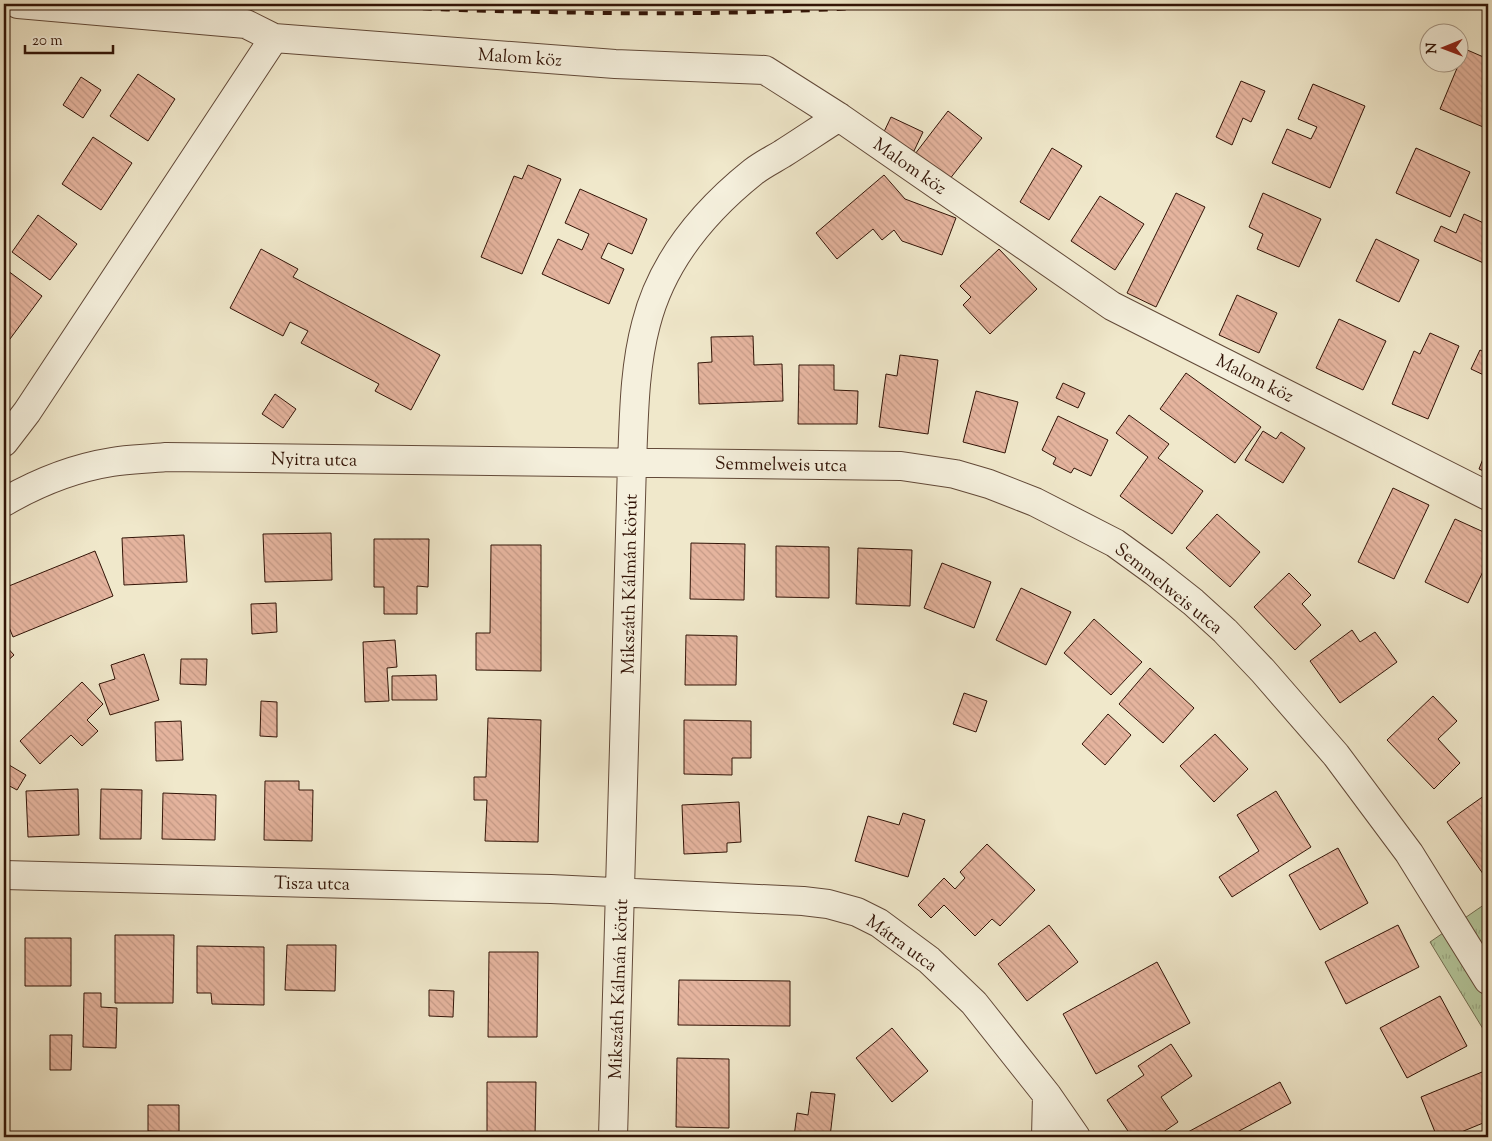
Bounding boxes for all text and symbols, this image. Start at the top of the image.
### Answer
scale bar [25,22,112,54]
north arrow [1420,22,1470,72]
text: 20 m [32,31,63,52]
text: N [1423,42,1443,54]
street label: Malom köz [477,43,563,75]
street label: Malom köz [867,133,951,203]
street label: Malom köz [1211,349,1298,411]
street label: Nyitra utca [271,447,357,475]
street label: Semmelweis utca [715,452,847,480]
street label: Mikszáth Kálmán körút [616,494,646,675]
street label: Semmelweis utca [1108,538,1227,641]
street label: Tisza utca [274,871,350,899]
street label: Mikszáth Kálmán körút [604,898,636,1080]
street label: Mátra utca [860,910,942,979]

